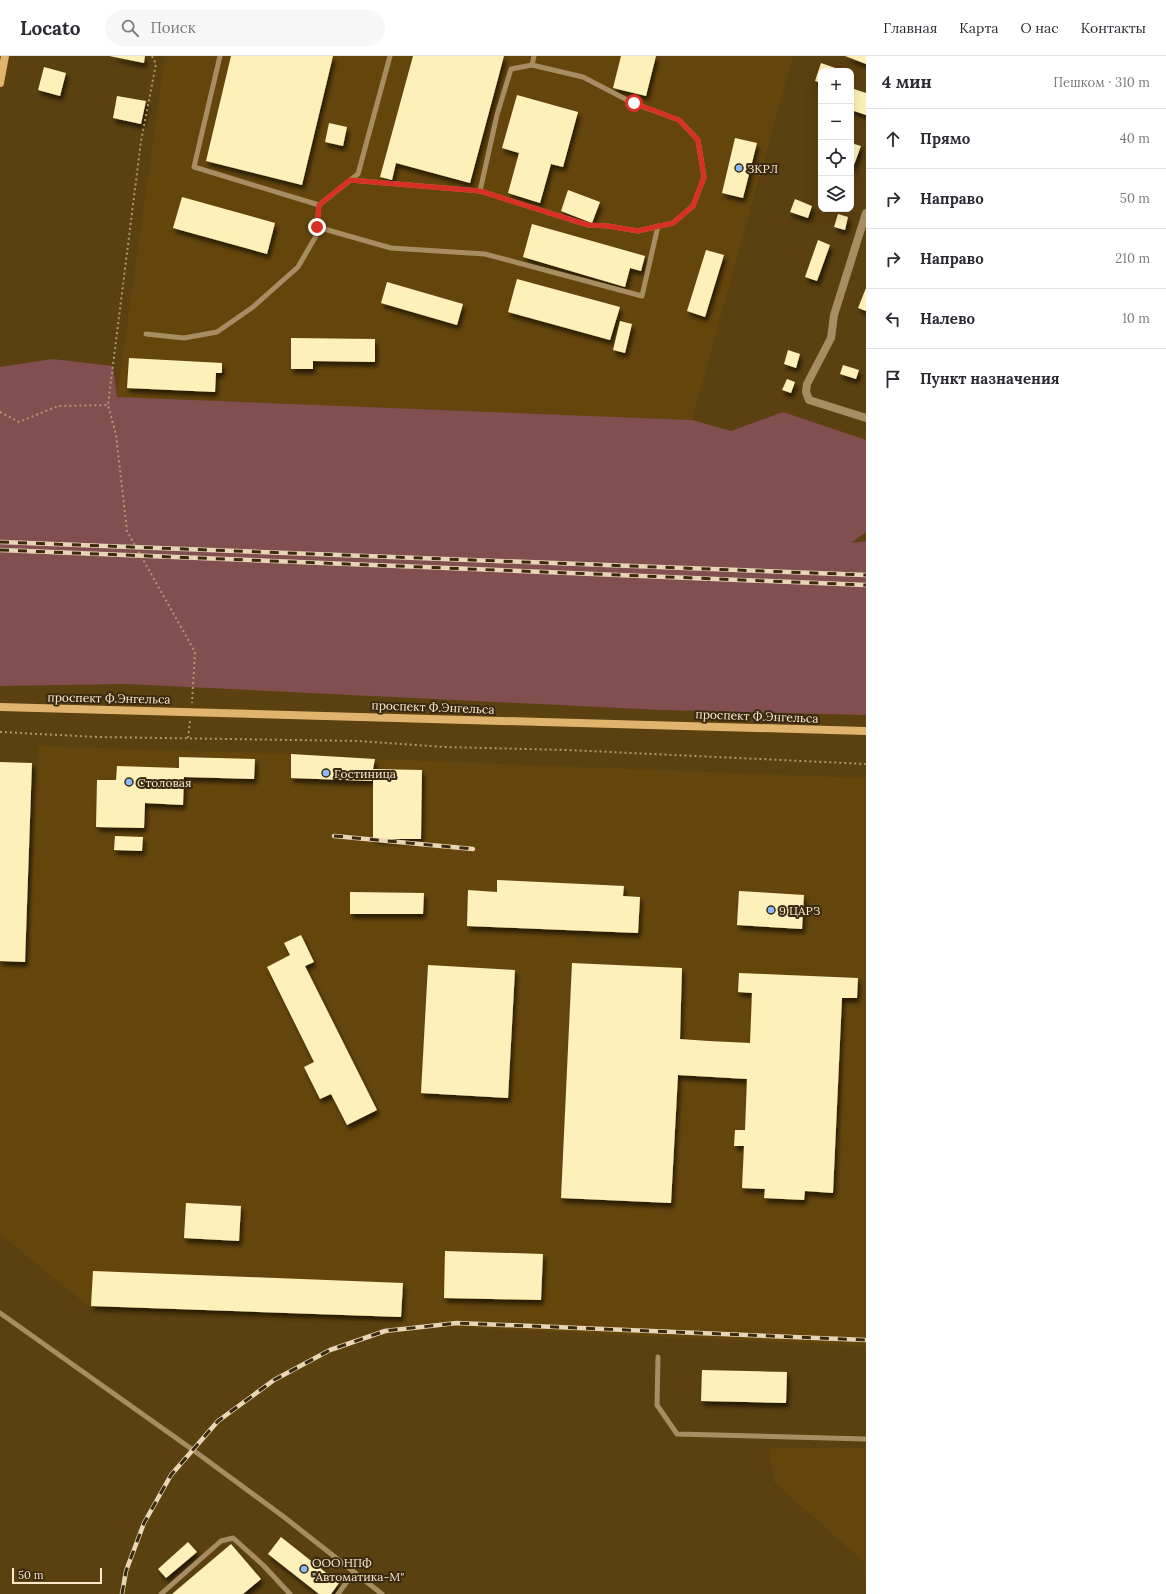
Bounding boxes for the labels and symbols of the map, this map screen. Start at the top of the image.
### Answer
route start [625,94,643,112]
place label: ЗКРЛ [747,161,778,176]
marker: ЗКРЛ [734,163,744,173]
route end [308,218,326,236]
street label: проспект Ф.Энгельса [47,689,171,707]
street label: проспект Ф.Энгельса [371,697,495,717]
street label: проспект Ф.Энгельса [695,706,819,726]
place label: Гостиница [334,766,396,781]
marker: Гостиница [321,768,331,778]
place label: Столовая [137,775,191,790]
marker: Столовая [124,777,134,787]
place label: 9 ЦАРЗ [779,903,820,918]
marker: 9 ЦАРЗ [766,905,776,915]
place label: ООО НПФ "Автоматика-М" [312,1555,404,1584]
marker: ООО НПФ "Автоматика-М" [299,1564,309,1574]
scale bar [12,1566,102,1585]

